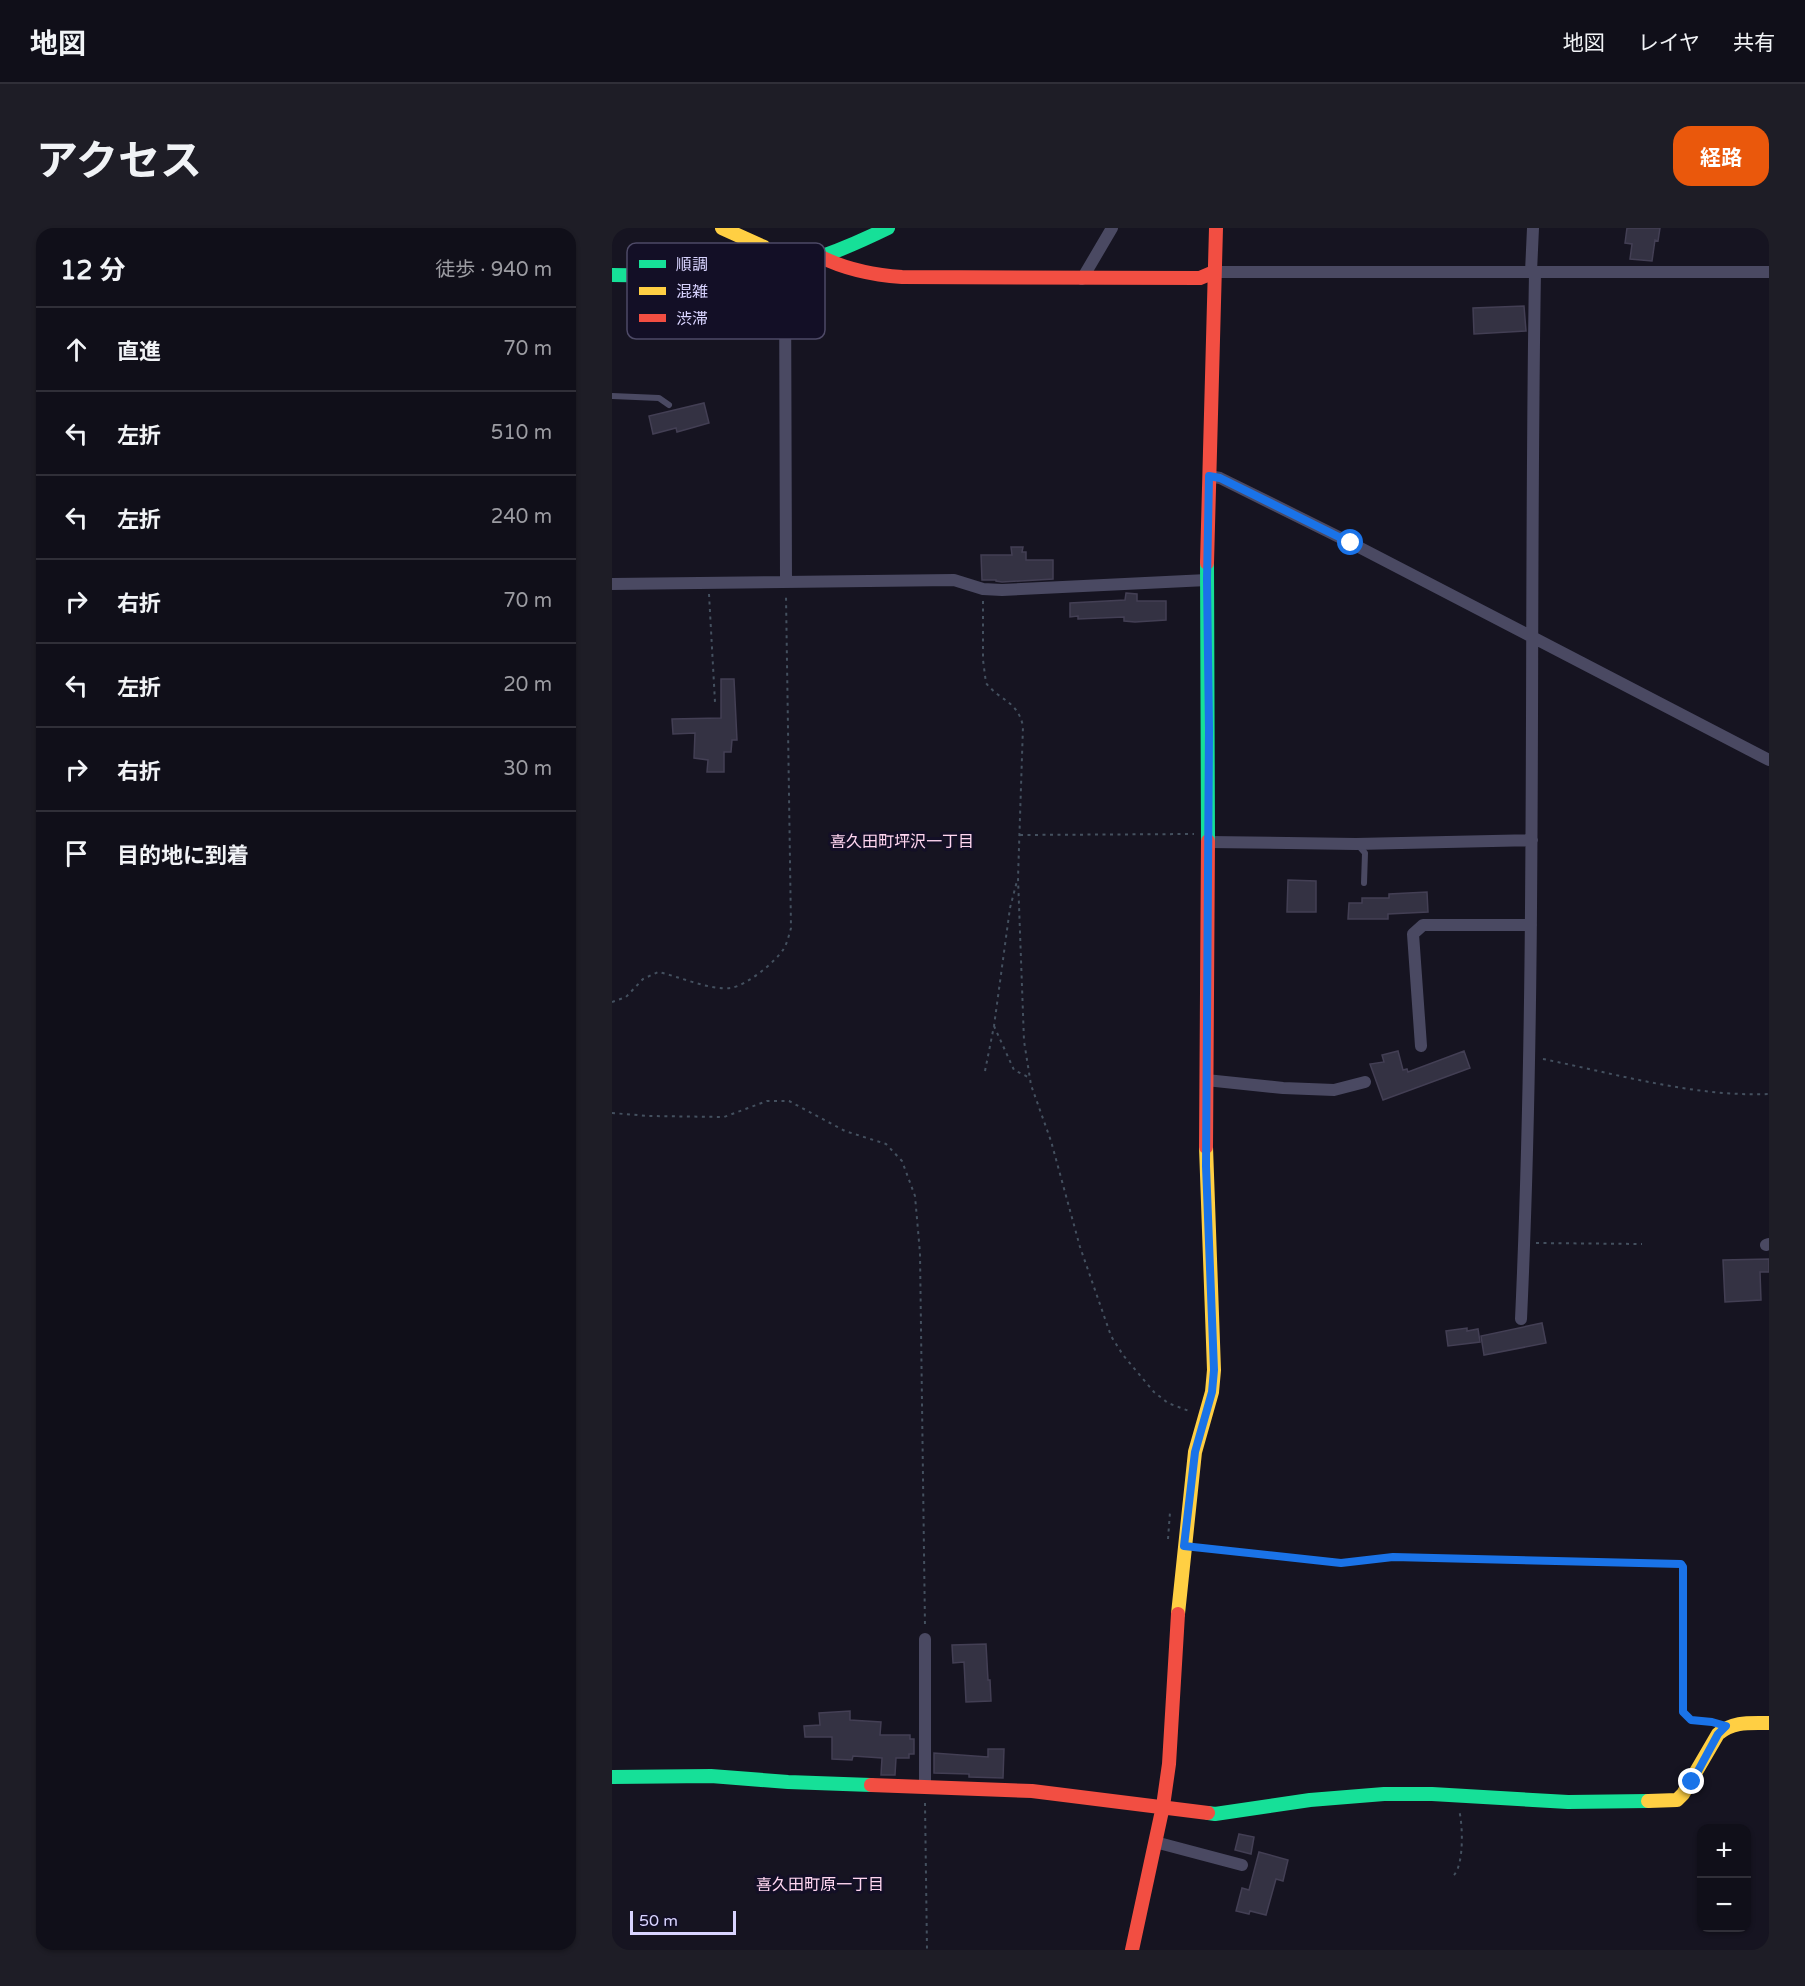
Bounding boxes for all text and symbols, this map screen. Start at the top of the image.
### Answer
text: 地図 [30,27,86,61]
text: 地図 [1563,31,1605,56]
text: レイヤ [1638,31,1700,56]
text: 共有 [1733,31,1775,56]
button: 経路 [1673,126,1769,186]
text: アクセス [36,136,202,187]
legend [627,243,825,339]
text: 12 分 [60,255,125,286]
text: 順調 [676,255,708,275]
text: 徒歩 · 940 m [435,258,552,282]
text: 混雑 [676,282,708,302]
text: 渋滞 [676,309,708,329]
icon: ahead [60,333,93,366]
text: 70 m [503,337,552,361]
text: 直進 [117,339,161,365]
icon: left [60,417,93,450]
text: 510 m [491,421,552,445]
text: 左折 [117,423,161,449]
icon: left [60,501,93,534]
text: 240 m [491,505,552,529]
text: 左折 [117,507,161,533]
route start [1337,529,1363,555]
icon: right [60,585,93,618]
text: 70 m [503,589,552,613]
text: 右折 [117,591,161,617]
icon: left [60,669,93,702]
text: 20 m [503,673,552,697]
text: 左折 [117,675,161,701]
icon: right [60,753,93,786]
text: 30 m [503,757,552,781]
text: 右折 [117,759,161,785]
district label: 喜久田町坪沢一丁目 [830,832,974,852]
icon: arrive [60,837,93,870]
text: 目的地に到着 [117,843,249,869]
route end [1678,1768,1704,1794]
map controls [1697,1824,1751,1932]
button: + [1697,1824,1751,1878]
district label: 喜久田町原一丁目 [756,1875,884,1895]
button: − [1697,1878,1751,1932]
scale bar [630,1908,736,1936]
text: 50 m [639,1911,678,1931]

